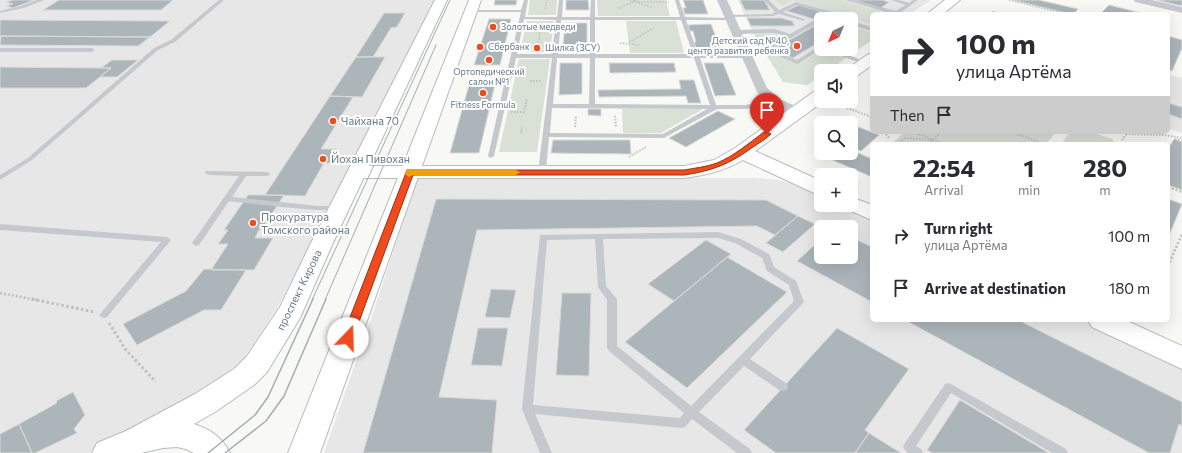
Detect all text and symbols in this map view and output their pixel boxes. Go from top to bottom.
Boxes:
north arrow [814,12,858,56]
map controls [814,12,858,264]
place label: Золотые медведи [501,21,576,32]
marker: Золотые медведи [488,22,498,32]
text: 100 m [956,26,1036,60]
icon: right [890,28,942,80]
place label: Детский сад №40, центр развития ребенка [688,35,789,56]
place label: Сбербанк [488,41,530,52]
marker: Детский сад №40, центр развития ребенка [792,41,802,51]
marker: Сбербанк [475,42,485,52]
place label: Шилка (ЗСУ) [545,42,600,53]
marker: Шилка (ЗСУ) [532,43,542,53]
marker: Ортопедический салон №1 [484,55,494,65]
text: улица Артёма [956,60,1071,82]
button: sound [814,64,858,108]
place label: Ортопедический салон №1 [453,66,525,87]
marker: Fitness Formula [478,88,488,98]
pin [750,93,784,134]
place label: Fitness Formula [451,99,516,110]
icon: arrive [756,99,778,121]
icon: arrive [933,104,955,126]
text: Then [890,106,925,124]
place label: Чайхана 70 [341,114,399,127]
marker: Чайхана 70 [328,116,338,126]
button: search [814,116,858,160]
place label: Йохан Пивохан [331,151,410,165]
text: 22:54 [913,153,975,182]
text: 1 [1024,153,1034,182]
text: 280 [1083,153,1127,182]
marker: Йохан Пивохан [318,154,328,164]
button: + [814,168,858,212]
text: Arrival [924,182,964,198]
text: min [1018,182,1040,198]
text: m [1099,182,1111,198]
place label: Прокуратура Томского района [261,210,350,236]
marker: Прокуратура Томского района [248,218,258,228]
text: Turn right [924,219,993,237]
button: − [814,220,858,264]
icon: right [890,225,912,247]
text: 100 m [1108,227,1150,245]
text: улица Артёма [924,237,1007,253]
street label: проспект Кирова [273,247,324,332]
icon: arrive [890,277,912,299]
text: Arrive at destination [924,279,1066,297]
text: 180 m [1109,279,1150,297]
position arrow [327,317,369,359]

